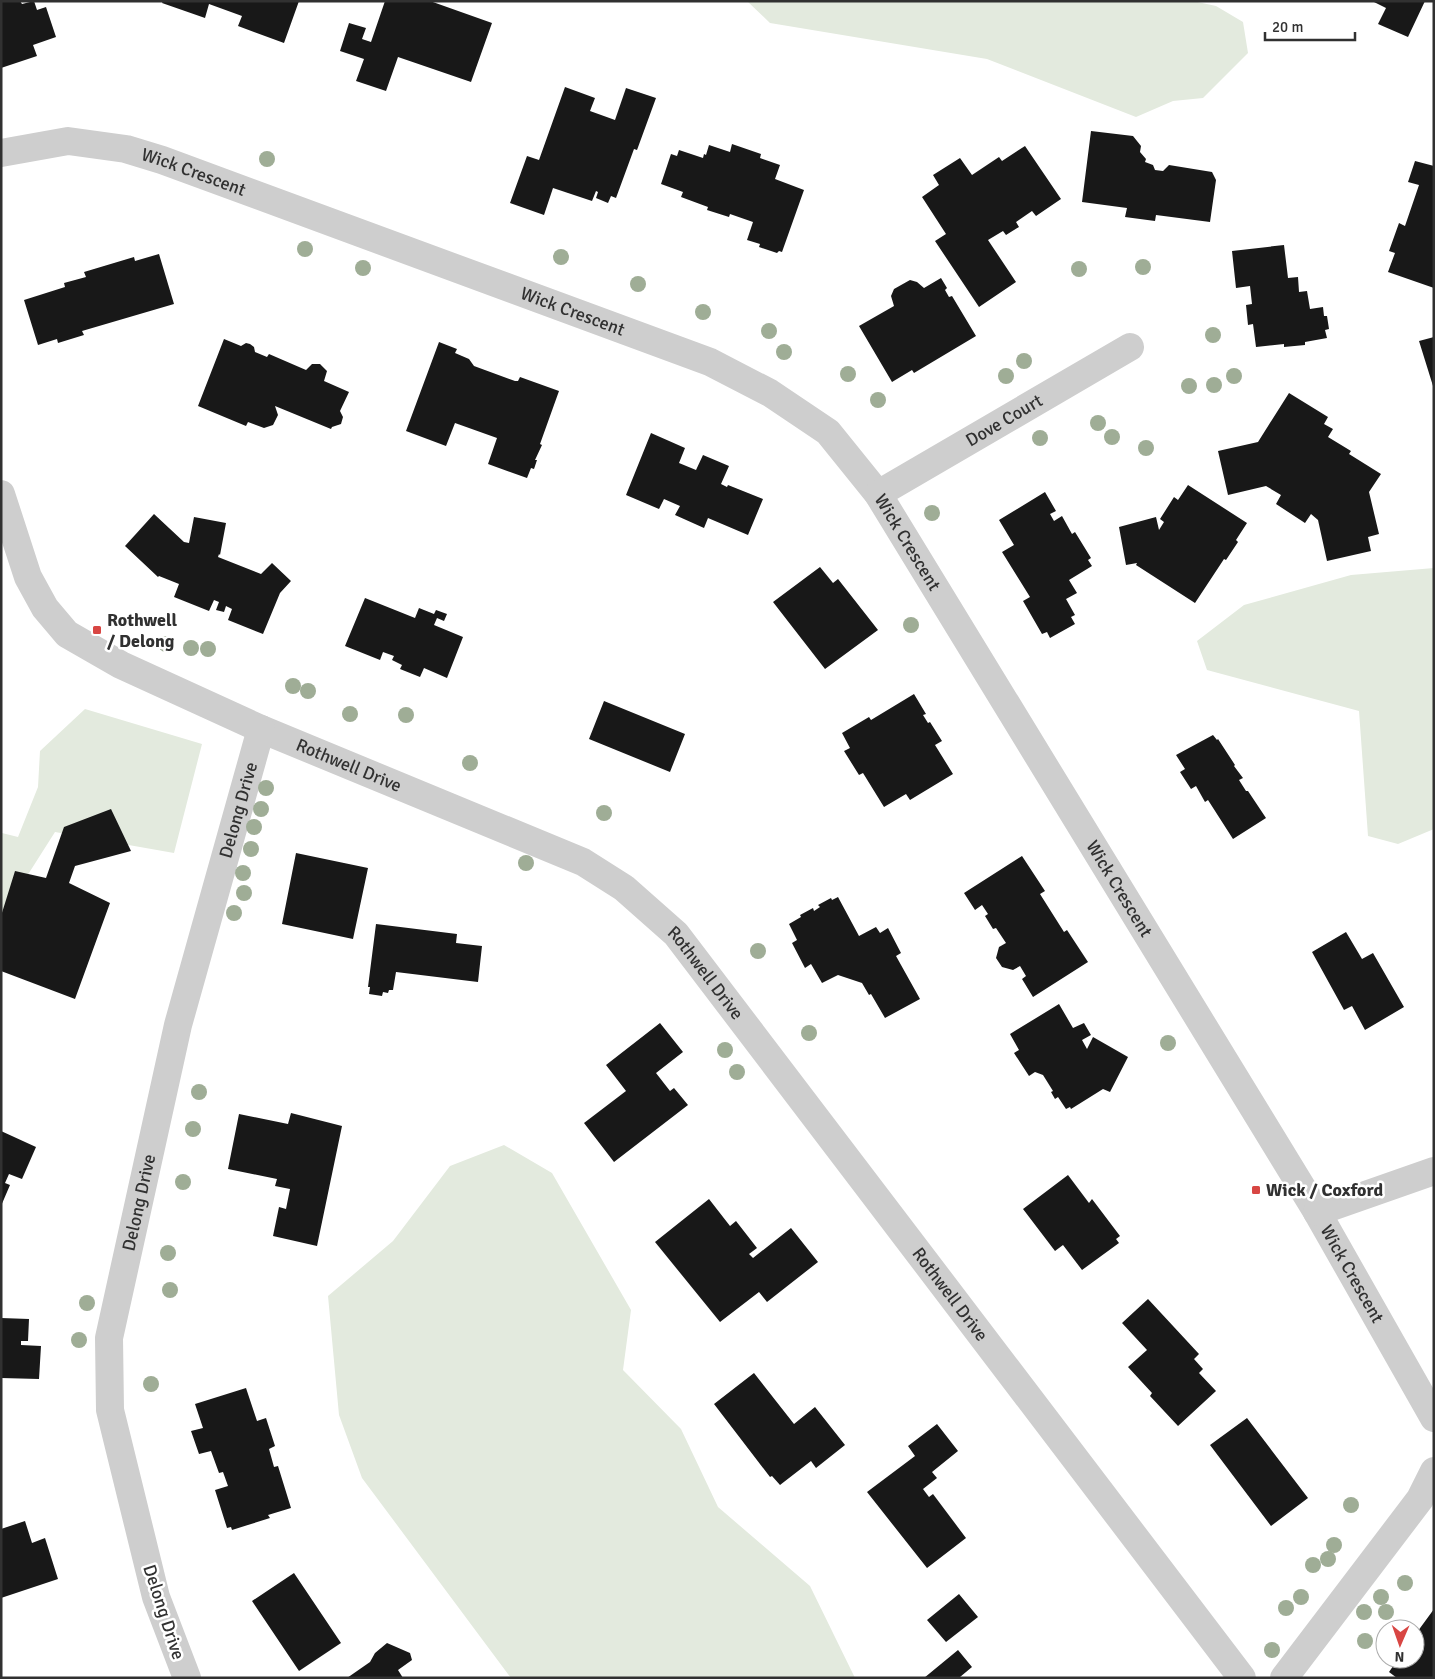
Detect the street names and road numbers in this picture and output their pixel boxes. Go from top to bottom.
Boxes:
street label: Wick Crescent [139,143,249,201]
street label: Wick Crescent [518,282,628,341]
street label: Dove Court [962,389,1046,451]
street label: Wick Crescent [870,490,945,595]
street label: Rothwell Drive [293,734,405,797]
street label: Delong Drive [214,760,262,861]
street label: Wick Crescent [1081,836,1157,941]
street label: Rothwell Drive [663,921,748,1024]
street label: Delong Drive [117,1152,160,1253]
street label: Wick Crescent [1316,1221,1389,1327]
street label: Rothwell Drive [907,1243,993,1346]
street label: Delong Drive [138,1562,190,1662]

